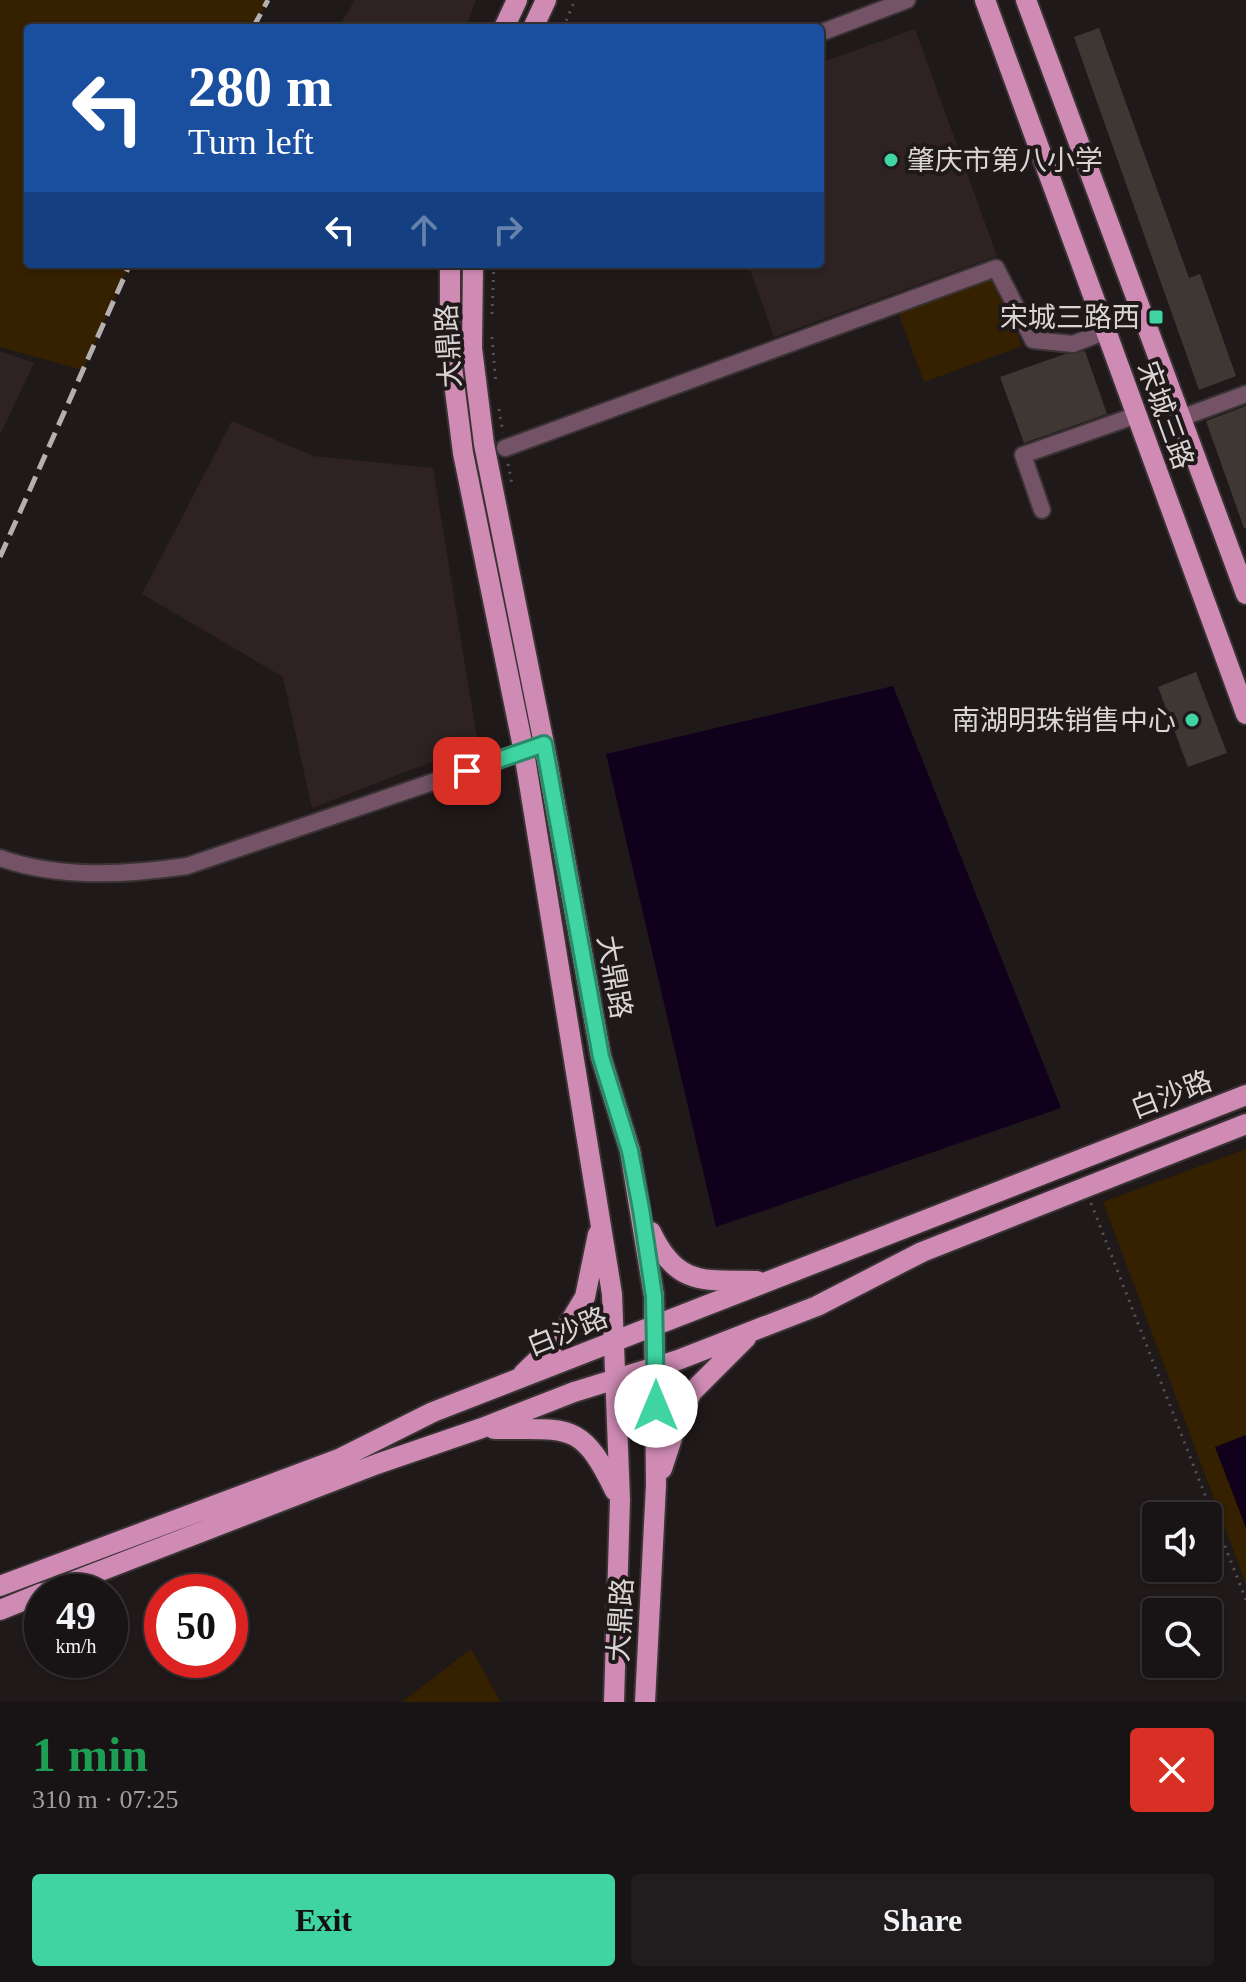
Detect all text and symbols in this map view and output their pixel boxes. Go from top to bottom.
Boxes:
icon: left [56,56,160,160]
text: 280 m [188,56,333,118]
text: Turn left [188,122,314,162]
place label: 肇庆市第八小学 [907,145,1103,176]
marker: 肇庆市第八小学 [882,151,900,169]
icon: left [318,208,362,252]
icon: ahead [402,208,446,252]
icon: right [486,208,530,252]
place label: 宋城三路西 [1000,302,1140,333]
street label: 大鼎路 [431,303,466,389]
marker: 宋城三路西 [1147,308,1165,326]
street label: 宋城三路 [1132,357,1199,473]
place label: 南湖明珠销售中心 [952,705,1176,736]
marker: 南湖明珠销售中心 [1183,711,1201,729]
pin [433,737,501,805]
icon: arrive [445,749,489,793]
street label: 大鼎路 [592,933,637,1021]
street label: 白沙路 [1126,1065,1216,1124]
street label: 白沙路 [522,1301,612,1362]
position arrow [614,1364,698,1448]
map controls [1142,1502,1222,1678]
button: sound [1142,1502,1222,1582]
speed limit sign: 50 [144,1574,248,1678]
street label: 大鼎路 [603,1577,638,1663]
text: 49 [56,1593,96,1638]
button: search [1142,1598,1222,1678]
text: km/h [55,1635,97,1657]
text: 1 min [32,1728,148,1781]
button: close [1130,1728,1214,1812]
text: 310 m · 07:25 [32,1785,179,1814]
button: Exit [32,1874,615,1966]
button: Share [631,1874,1214,1966]

